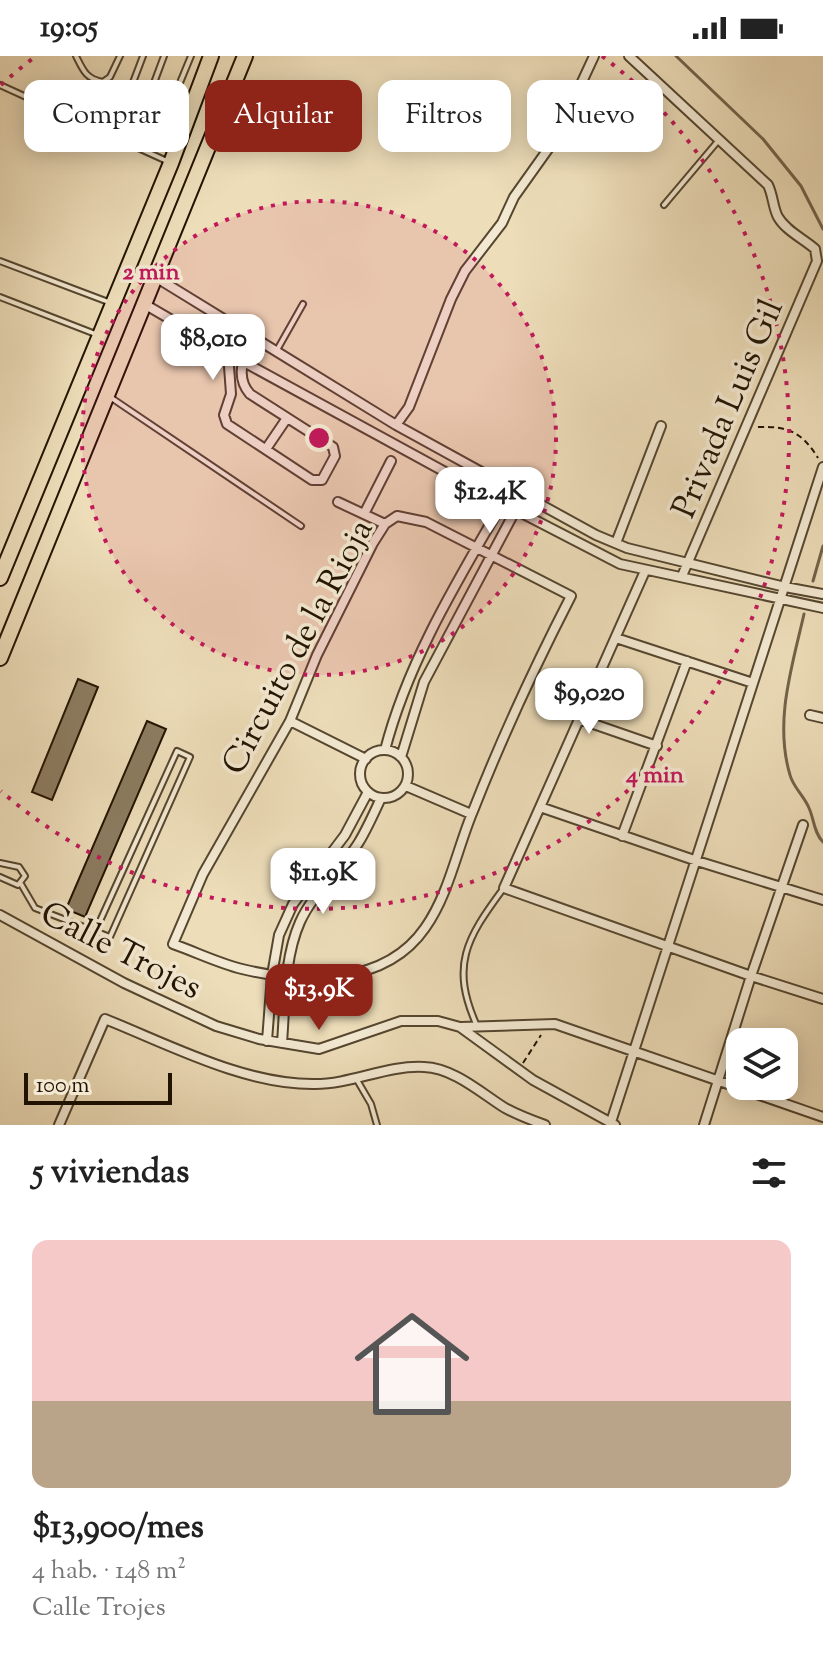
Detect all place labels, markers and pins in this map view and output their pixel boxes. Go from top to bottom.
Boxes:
pin: $8,010 [148,314,278,382]
centre of rings [305,424,333,452]
pin: $12.4K [425,467,555,535]
pin: $9,020 [524,668,654,736]
pin: $11.9K [258,848,388,916]
pin: $13.9K [254,964,384,1032]

